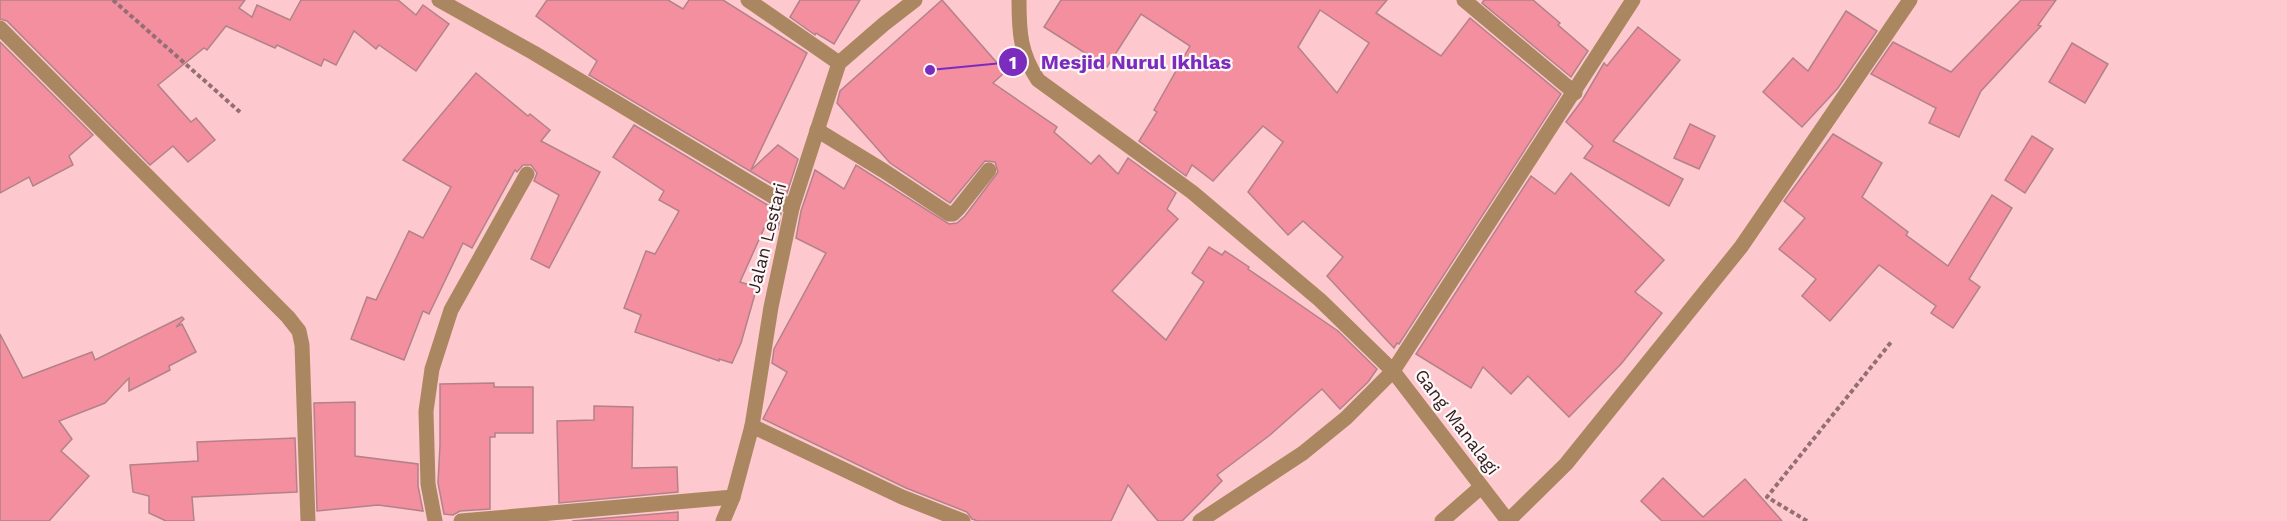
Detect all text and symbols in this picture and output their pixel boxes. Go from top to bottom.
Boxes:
callout: Mesjid Nurul Ikhlas [998,43,1243,81]
text: Mesjid Nurul Ikhlas [1041,50,1232,74]
text: 1 [1009,52,1017,73]
street label: Jalan Lestari [743,180,790,295]
street label: Gang Manalagi [1411,365,1504,479]

